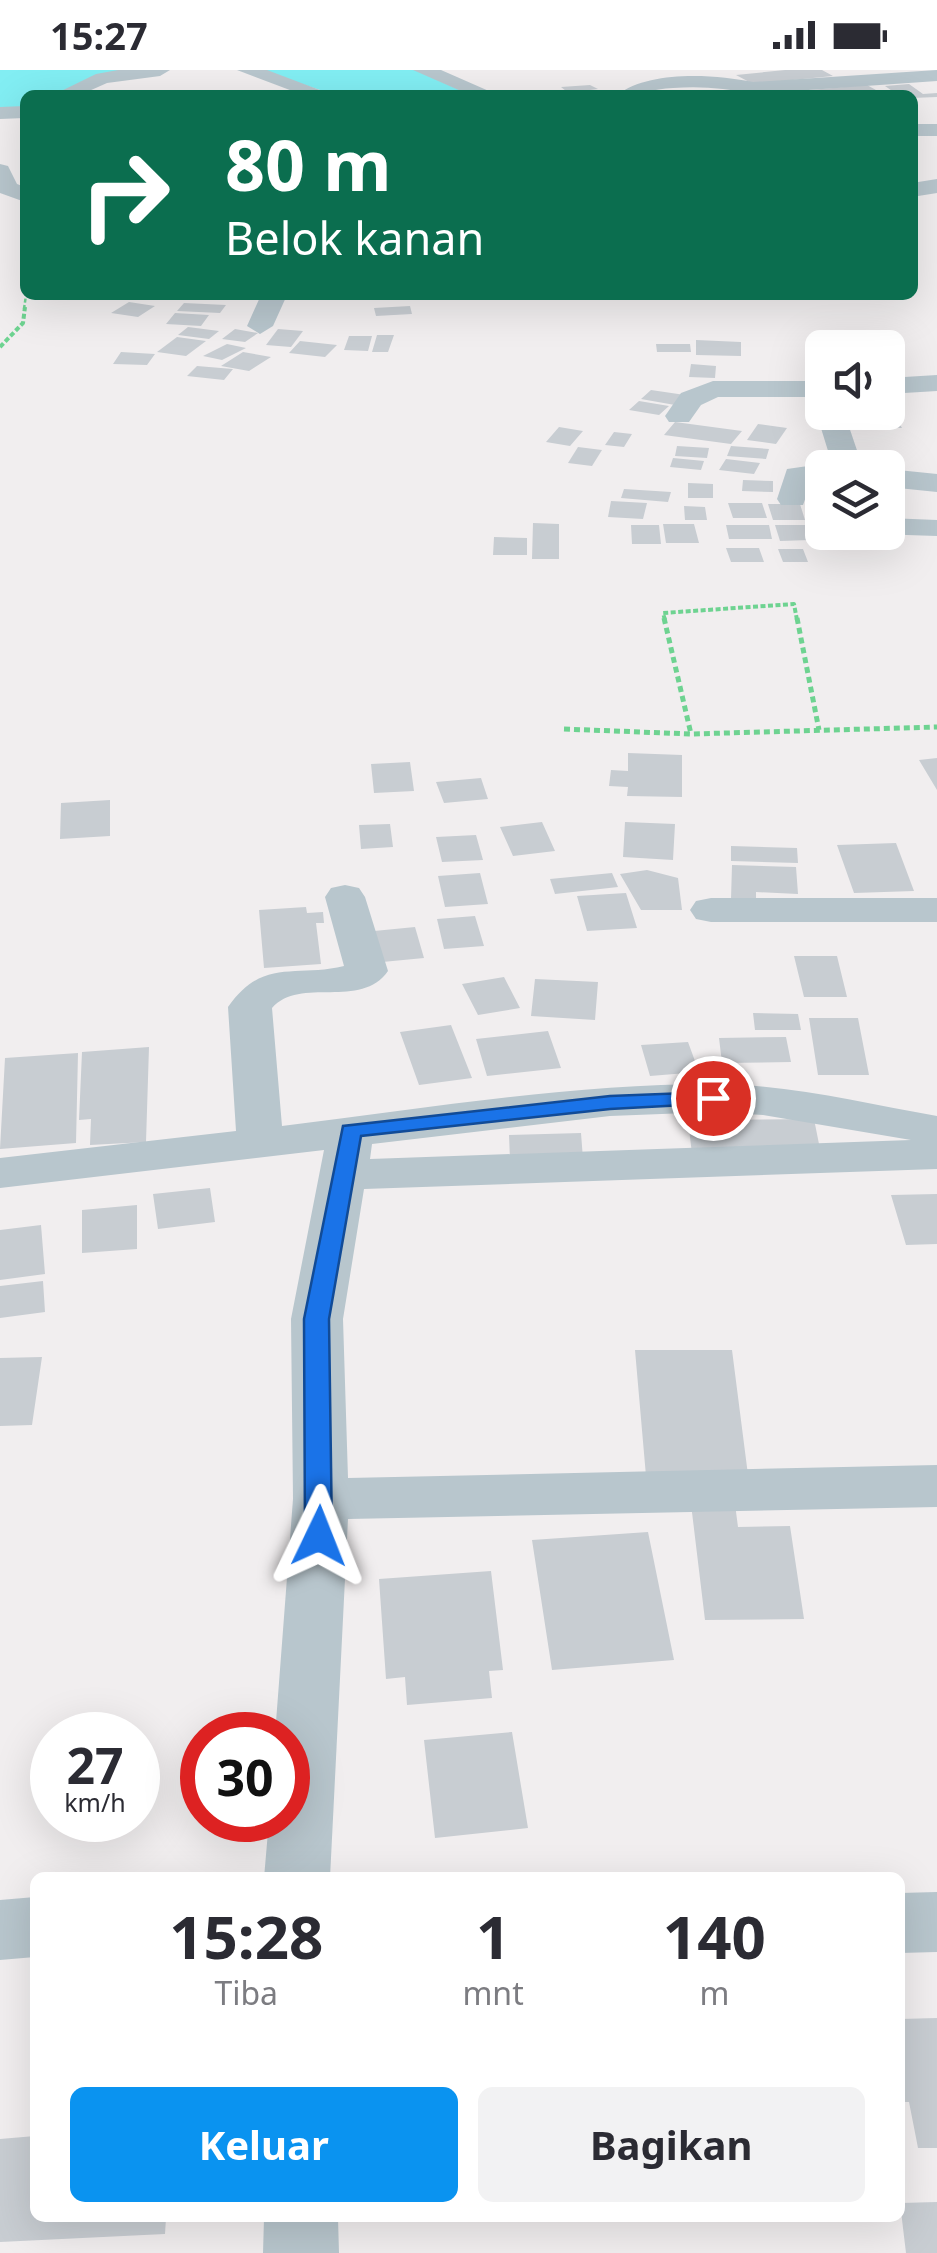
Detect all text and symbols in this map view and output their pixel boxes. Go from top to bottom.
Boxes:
text: 15:27 [50,9,148,61]
text: 80 m [225,116,392,212]
icon: right [60,130,190,260]
text: Belok kanan [225,207,484,268]
map controls [805,330,905,550]
button: sound [805,330,905,430]
button: layers [805,450,905,550]
pin [671,1056,756,1141]
icon: arrive [686,1071,741,1126]
position arrow [267,1484,371,1588]
speed limit sign: 30 [180,1712,310,1842]
text: 27 [66,1731,124,1799]
text: km/h [64,1785,126,1819]
text: 15:28 [169,1895,323,1977]
text: 1 [476,1895,510,1977]
text: 140 [663,1895,766,1977]
text: Tiba [214,1971,278,2014]
text: mnt [462,1971,524,2014]
text: m [699,1971,729,2014]
button: Keluar [70,2087,458,2202]
button: Bagikan [478,2087,865,2202]

